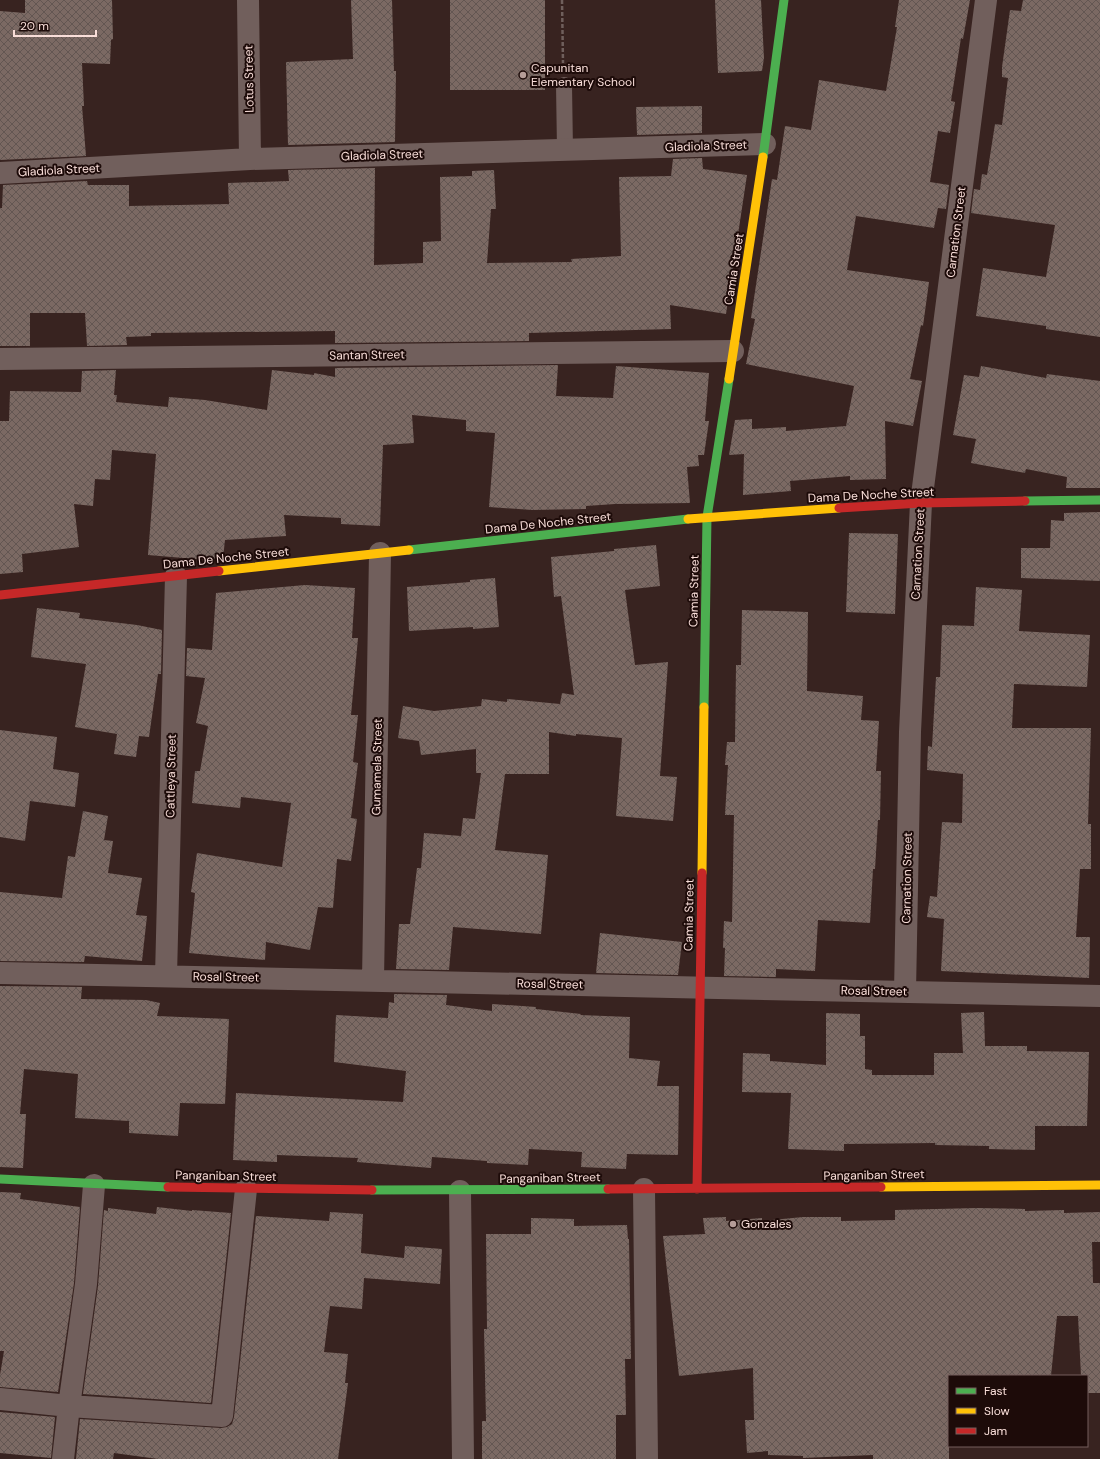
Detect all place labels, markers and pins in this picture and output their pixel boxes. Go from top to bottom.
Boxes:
place label: Capunitan Elementary School [531,60,635,90]
marker: Capunitan Elementary School [518,70,528,80]
place label: Gonzales [741,1216,792,1232]
marker: Gonzales [728,1219,738,1229]

